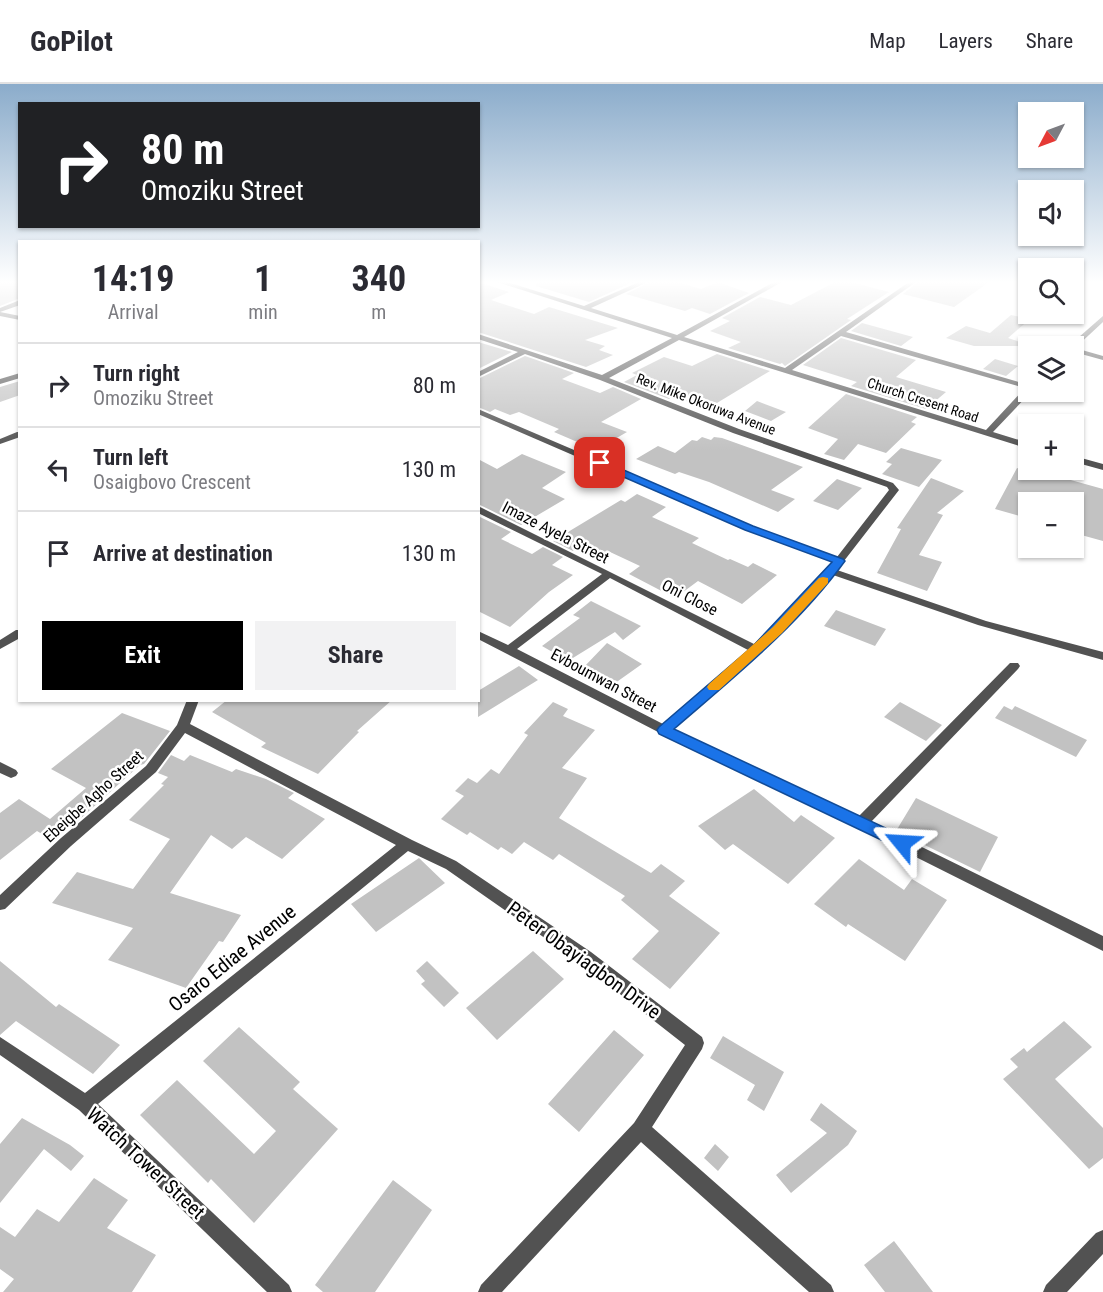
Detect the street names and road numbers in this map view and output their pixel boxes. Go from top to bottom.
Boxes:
street label: Rev. Mike Okoruwa Avenue [634,370,778,438]
street label: Church Cresent Road [865,374,981,426]
street label: Imaze Ayela Street [499,497,613,568]
street label: Oni Close [659,575,721,620]
street label: Evboumwan Street [548,645,660,716]
street label: Ebeigbe Agho Street [39,746,147,846]
street label: Peter Obayiagbon Drive [502,896,666,1024]
street label: Osaro Ediae Avenue [164,899,300,1017]
street label: Watch Tower Street [82,1102,210,1224]

